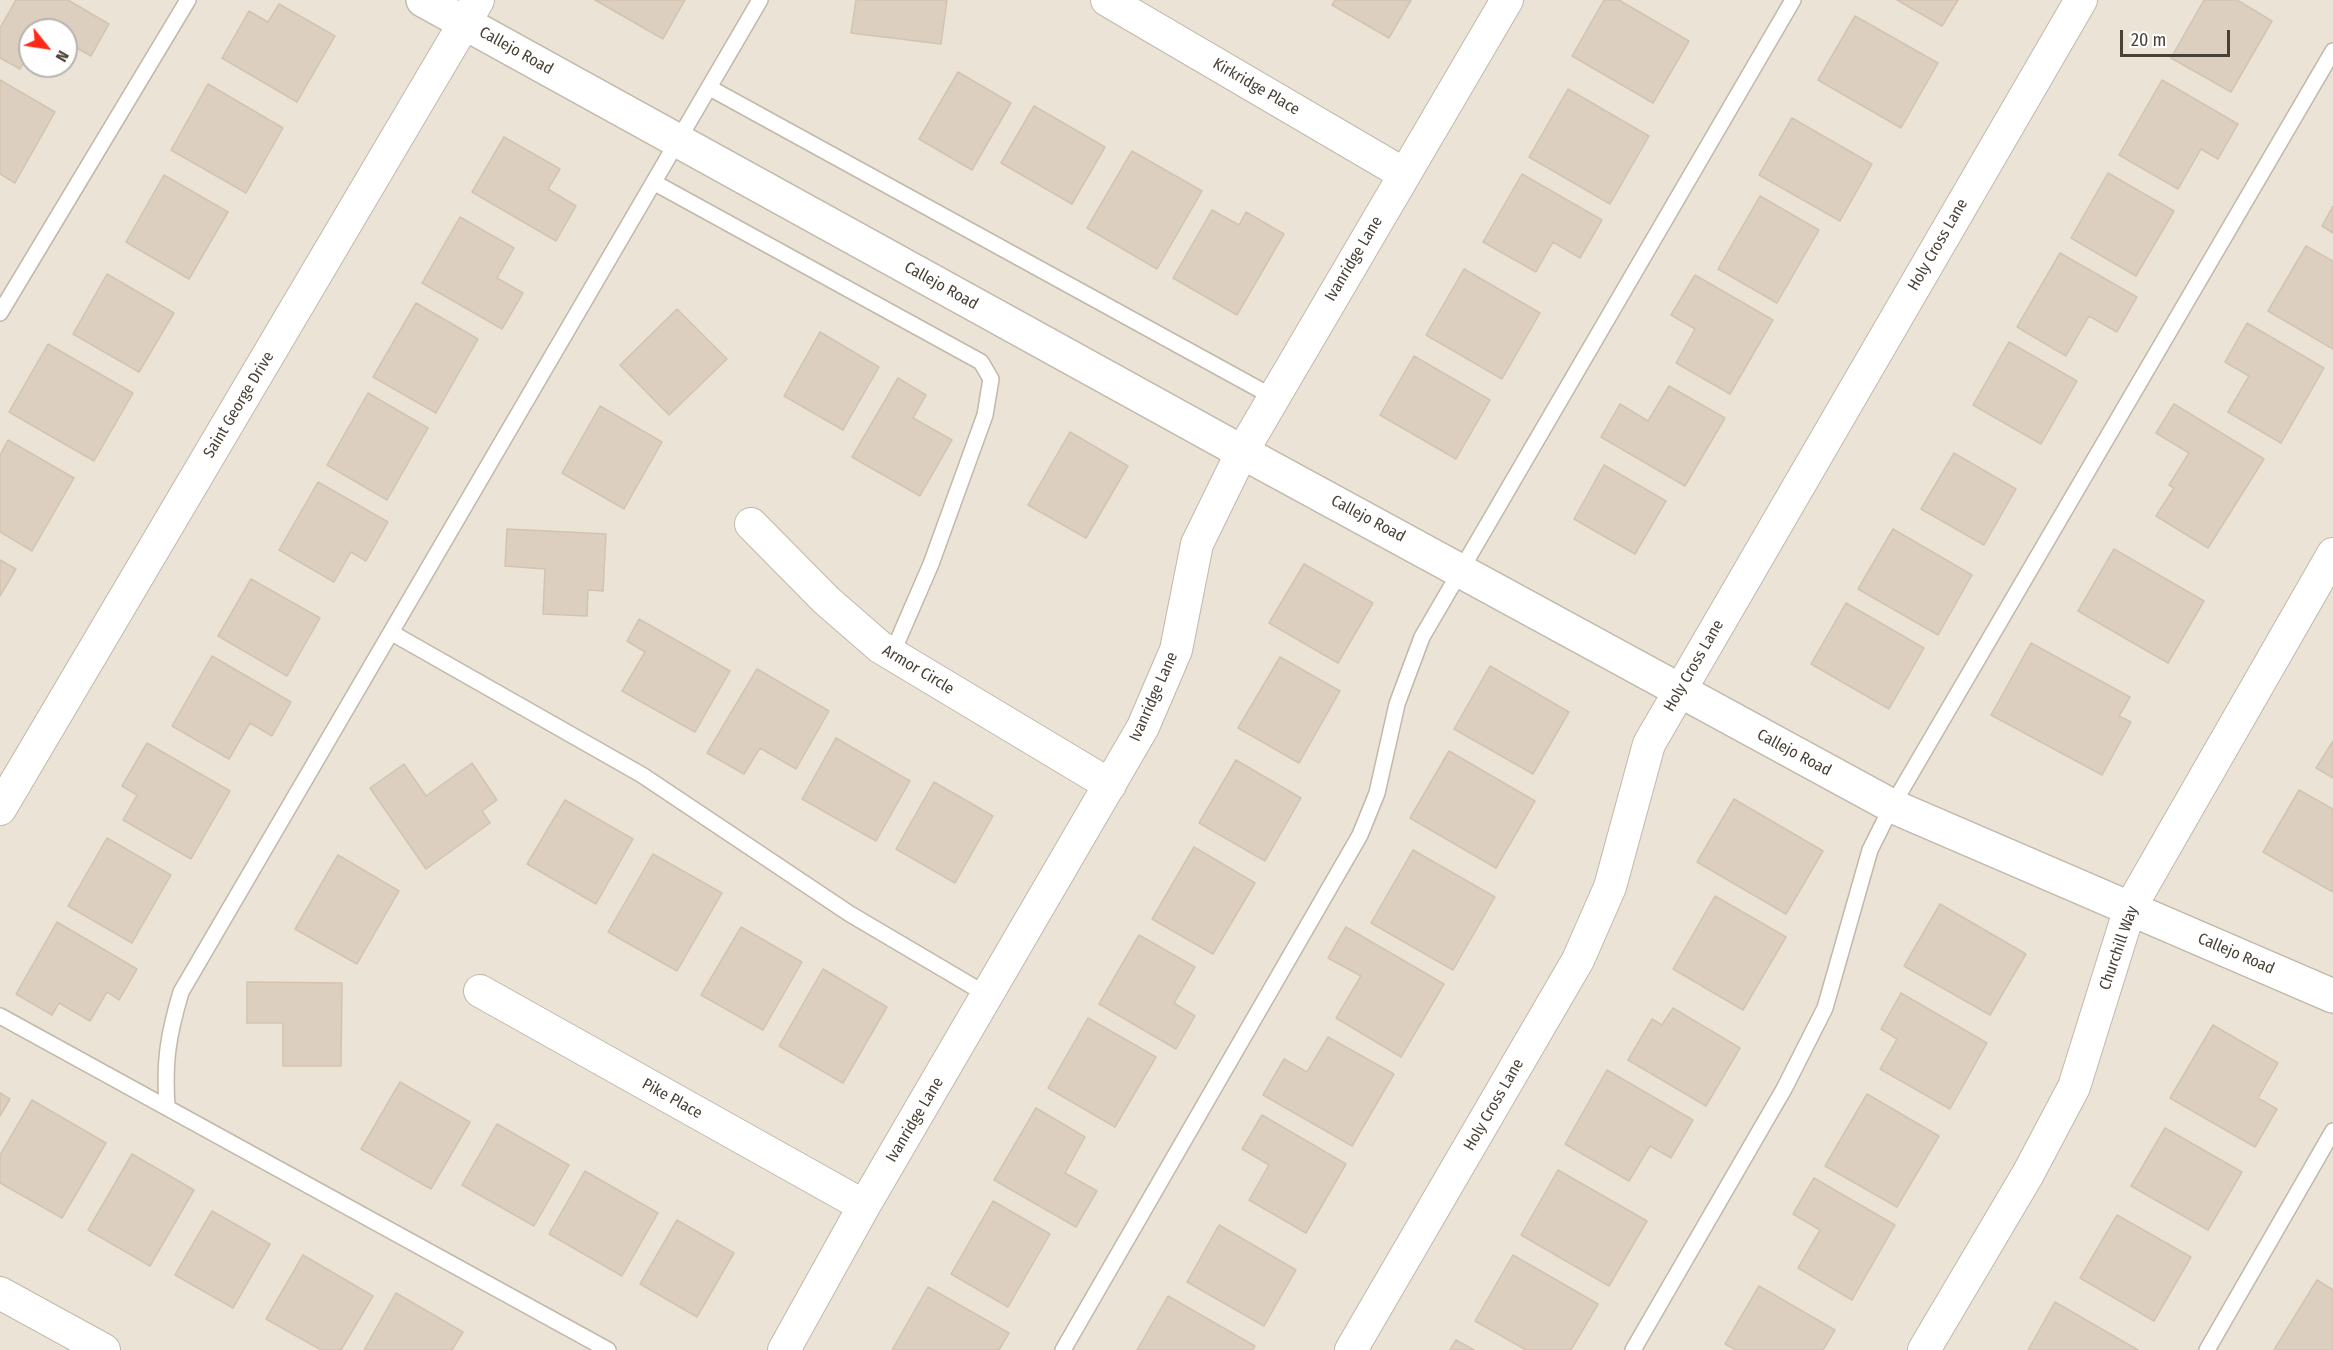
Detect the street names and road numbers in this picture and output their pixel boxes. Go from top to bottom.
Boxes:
street label: Callejo Road [476,23,556,79]
street label: Kirkridge Place [1209,54,1303,120]
street label: Holy Cross Lane [1904,196,1972,294]
street label: Ivanridge Lane [1321,213,1387,305]
street label: Callejo Road [901,258,981,314]
street label: Saint George Drive [200,348,278,462]
street label: Callejo Road [1328,491,1408,547]
street label: Holy Cross Lane [1660,617,1728,715]
street label: Armor Circle [879,641,957,699]
street label: Ivanridge Lane [1126,649,1182,745]
street label: Callejo Road [1754,725,1834,781]
street label: Churchill Way [2096,903,2142,993]
street label: Callejo Road [2195,929,2277,979]
street label: Holy Cross Lane [1460,1056,1528,1154]
street label: Ivanridge Lane [882,1074,948,1166]
street label: Pike Place [638,1075,706,1123]

